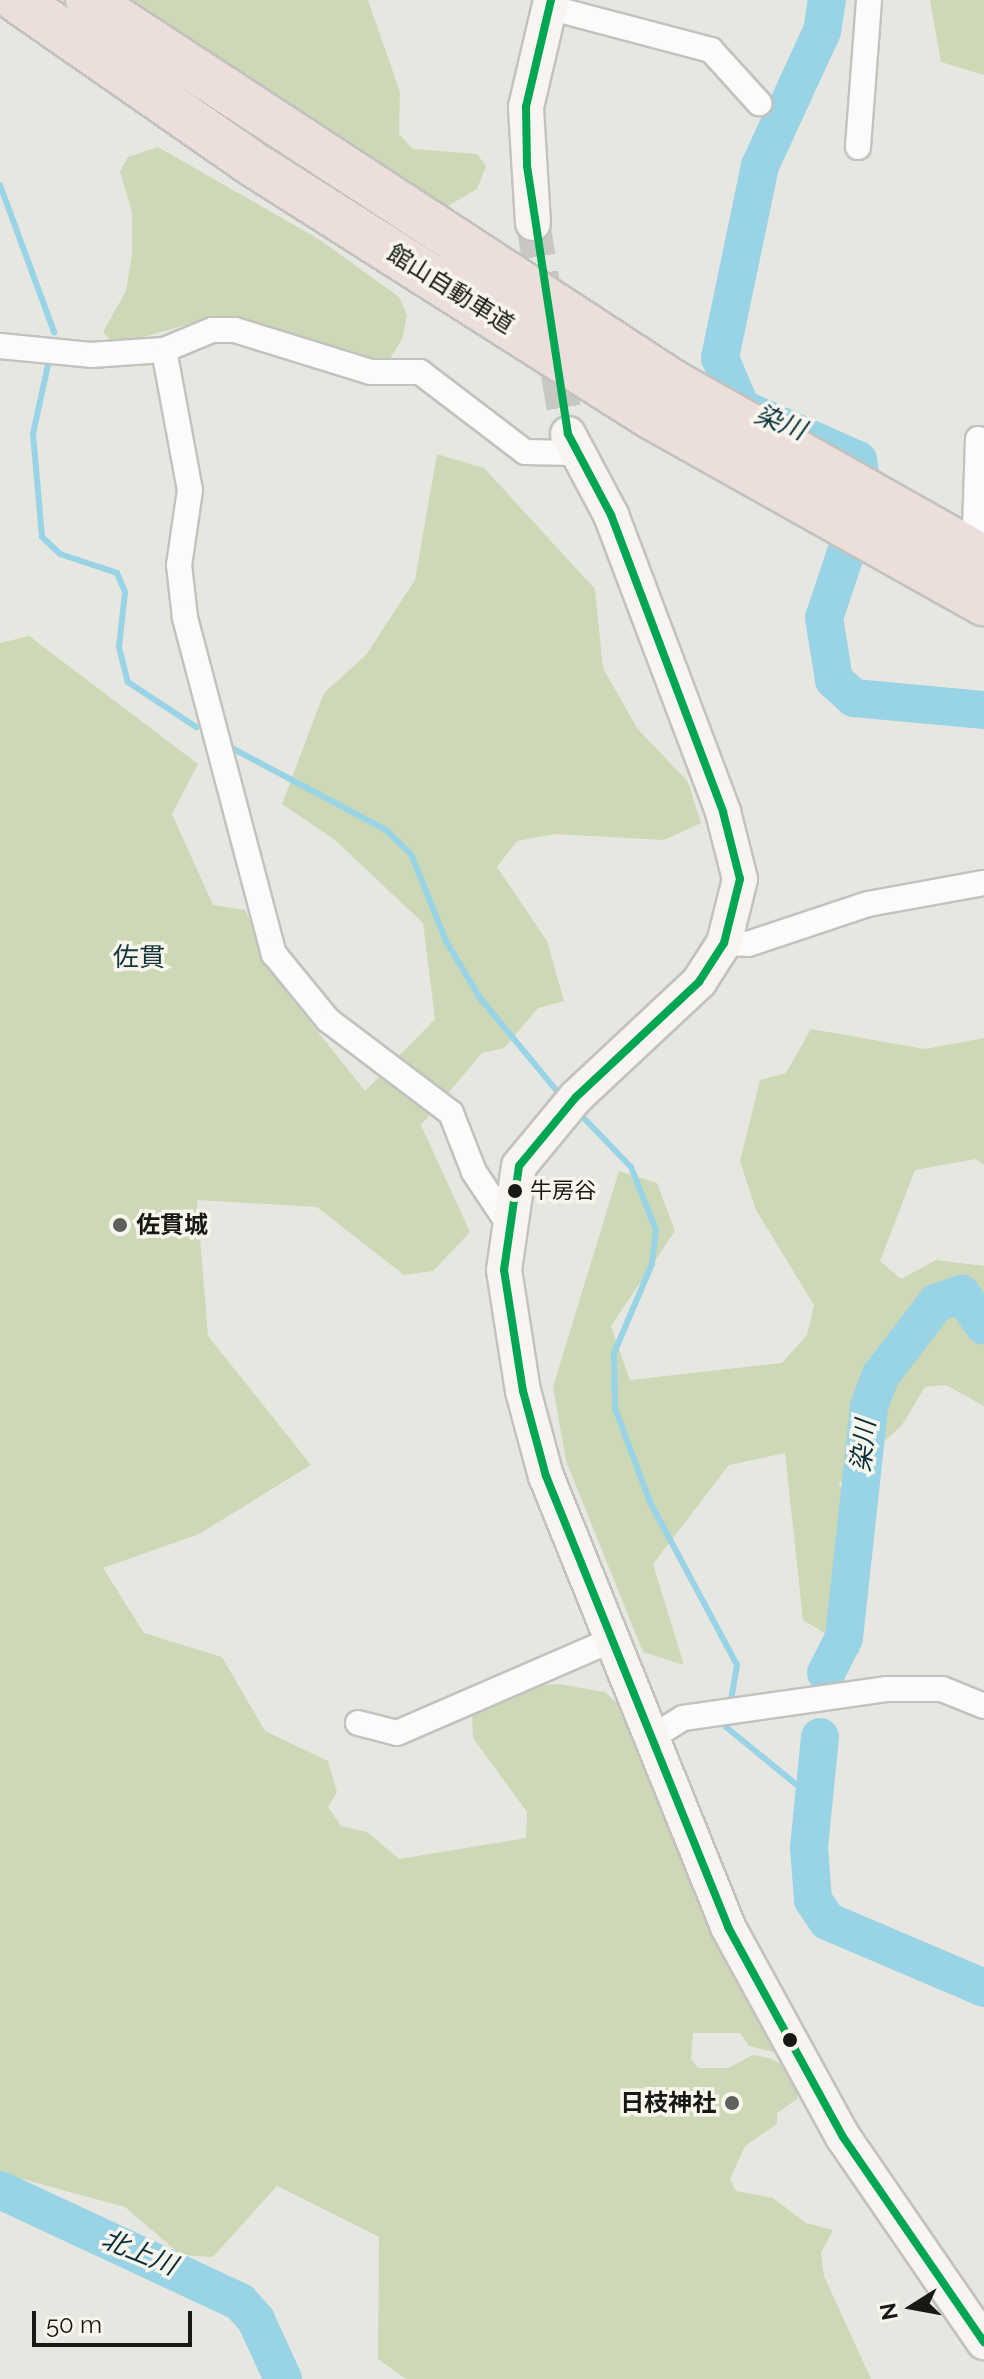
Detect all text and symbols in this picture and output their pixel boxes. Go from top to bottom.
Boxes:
street label: 館山自動車道 [382,239,520,339]
water label: 染川 [750,399,810,447]
district label: 佐貫 [113,942,165,974]
place label: 牛房谷 [530,1178,596,1204]
marker: 牛房谷 [507,1183,523,1199]
place label: 佐貫城 [136,1211,208,1239]
marker: 佐貫城 [111,1216,129,1234]
water label: 染川 [846,1419,882,1473]
unlabelled marker [782,2032,798,2048]
place label: 日枝神社 [620,2089,716,2117]
marker: 日枝神社 [723,2094,741,2112]
water label: 北上川 [97,2224,181,2282]
north arrow [872,2267,952,2347]
scale bar [36,2295,196,2345]
text: N [874,2301,903,2322]
text: 50 m [46,2310,102,2339]

